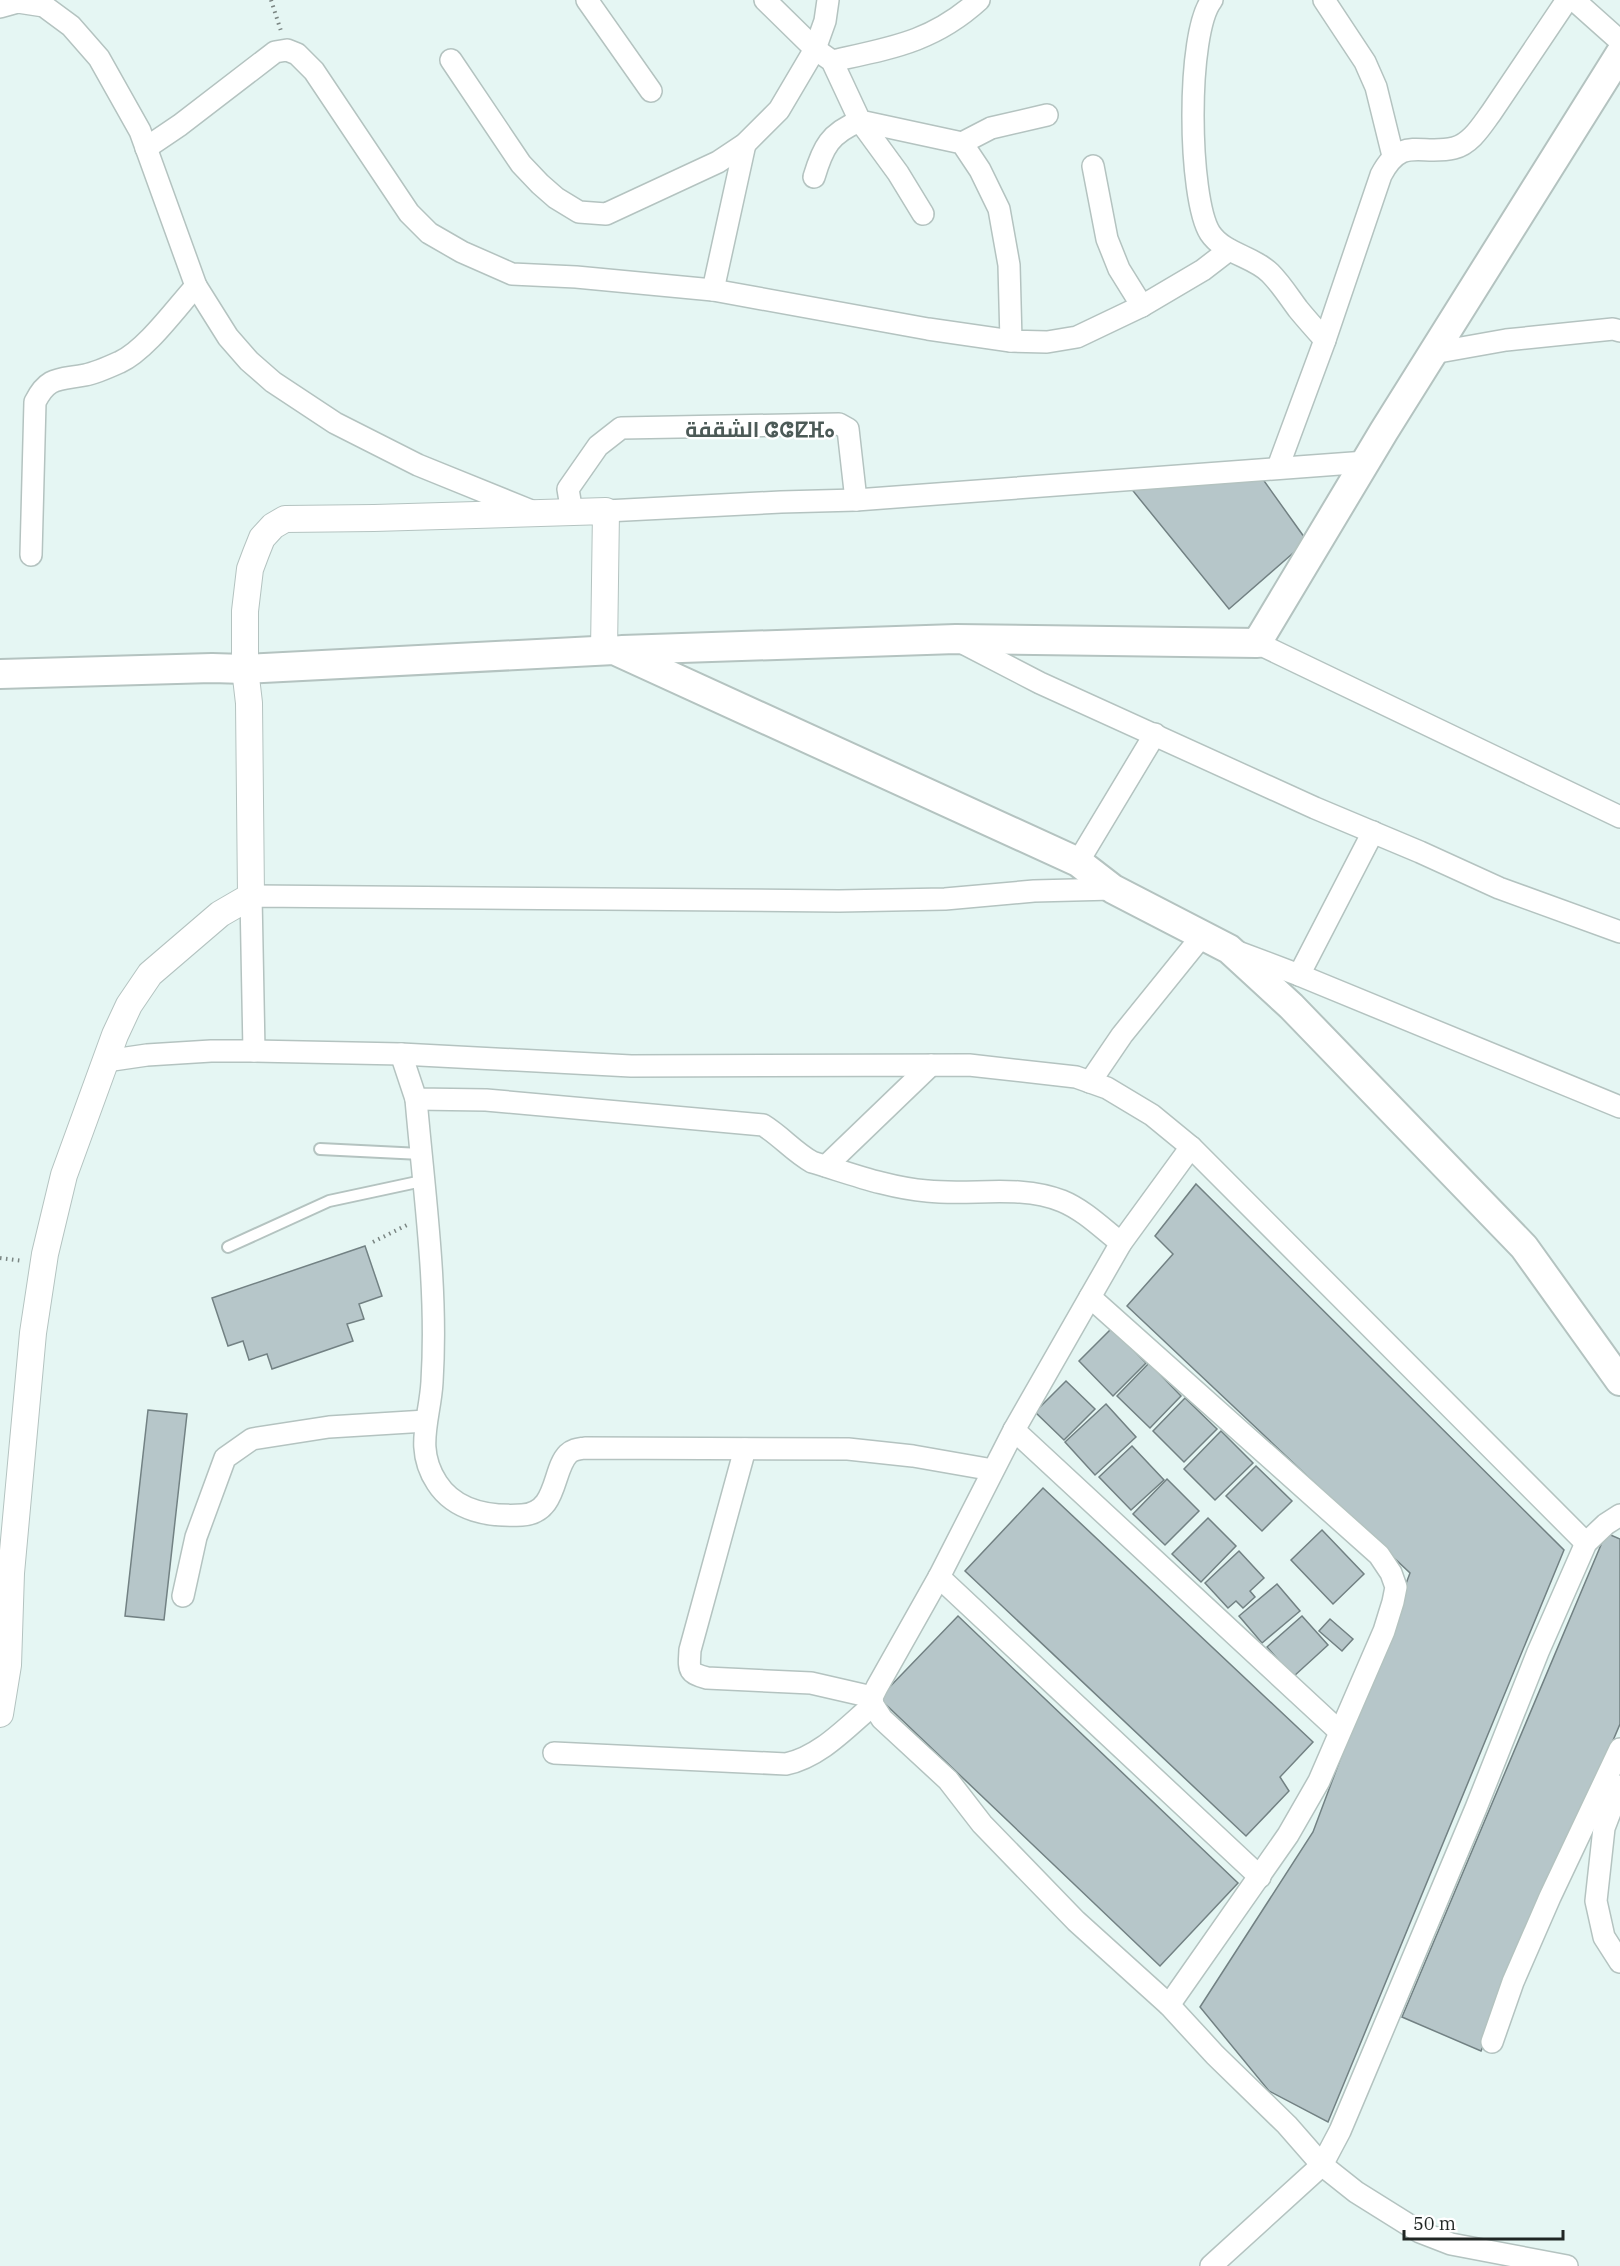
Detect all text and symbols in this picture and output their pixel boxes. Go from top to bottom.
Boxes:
district label: الشقفة ⵛⵛⵇⴼⴰ [685,415,835,443]
scale bar [1404,2203,1563,2241]
text: 50 m [1413,2212,1456,2235]

